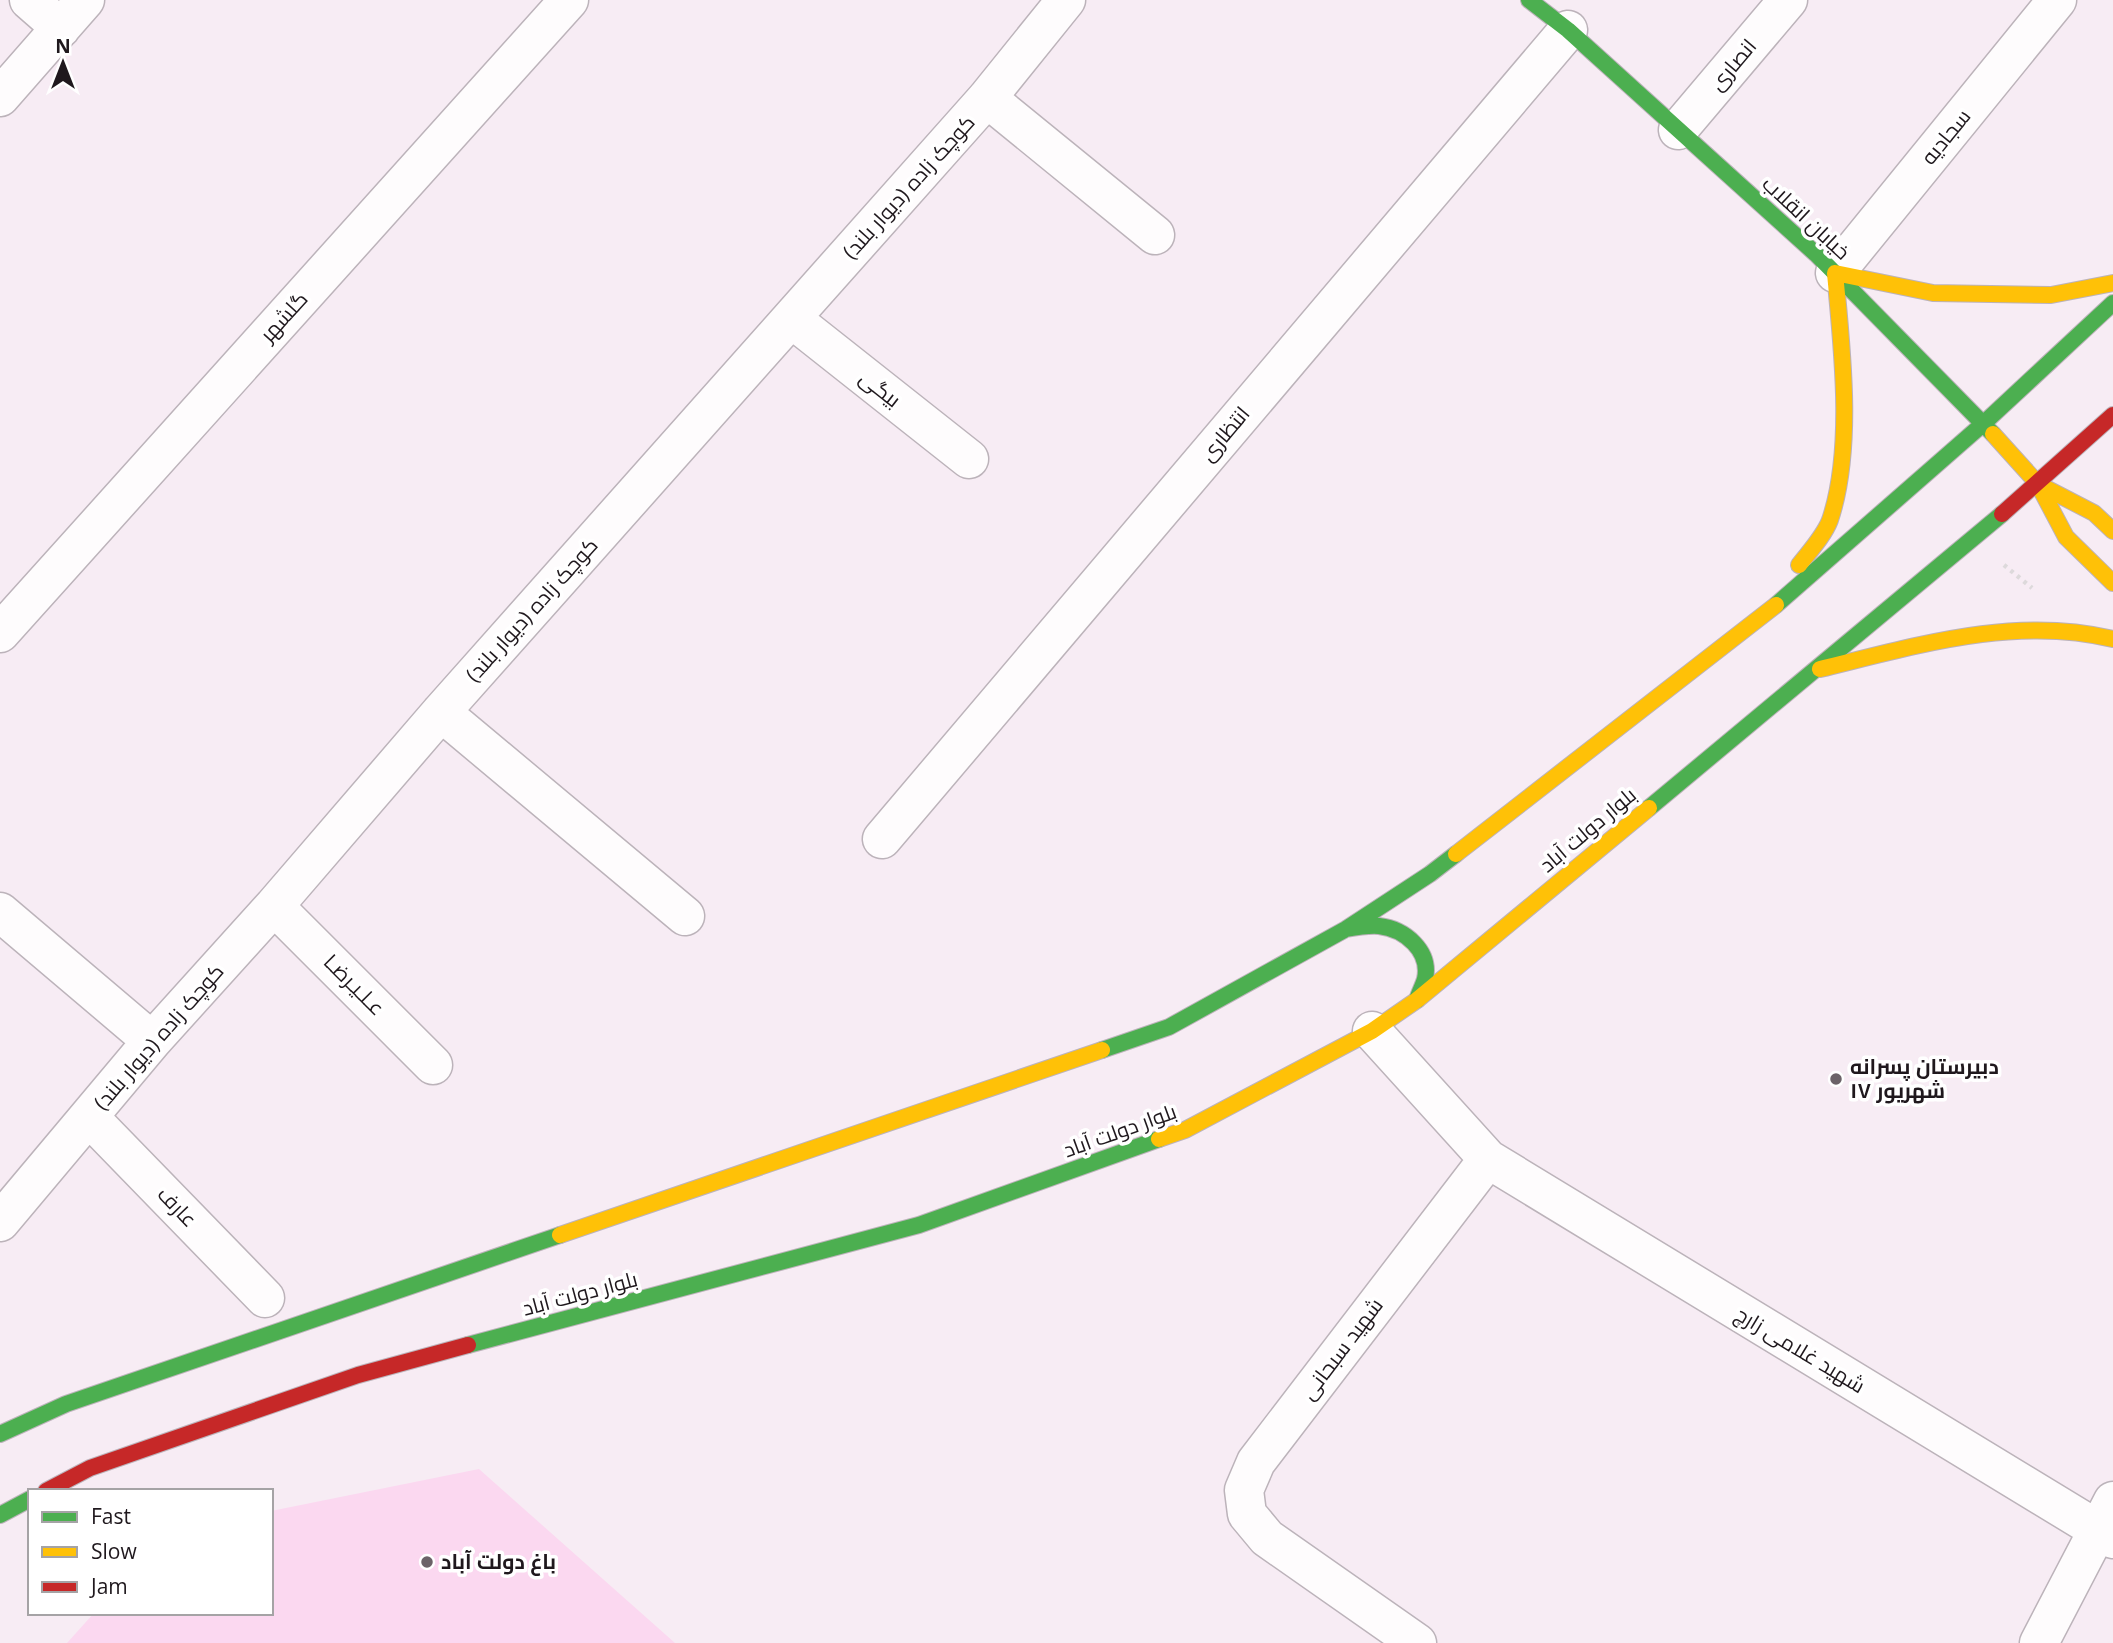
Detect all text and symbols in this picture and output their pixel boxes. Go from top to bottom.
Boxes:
north arrow [28,28,98,98]
street label: انصاری [1702,32,1762,96]
text: N [55,33,71,59]
street label: سجادیه [1914,103,1976,170]
street label: کوچک زاده (دیوار بلند) [836,108,981,265]
street label: خیابان انقلاب [1757,169,1857,265]
street label: گلشهر [252,285,313,348]
street label: بیگی [854,363,907,413]
street label: انتظاری [1193,400,1255,467]
street label: کوچک زاده (دیوار بلند) [459,531,604,688]
street label: بلوار دولت آباد [1533,780,1642,878]
street label: عـلـیـرضـا [318,948,391,1021]
street label: کوچک زاده (دیوار بلند) [87,957,230,1116]
place label: دبیرستان پسرانه ۱۷ شهریور [1850,1052,1999,1104]
marker: دبیرستان پسرانه ۱۷ شهریور [1828,1071,1844,1087]
street label: بلوار دولت آباد [1059,1097,1180,1163]
street label: عارف [152,1180,204,1233]
street label: بلوار دولت آباد [519,1264,641,1322]
street label: شهید سبحانی [1294,1292,1389,1405]
street label: شهید غلامی زارچ [1730,1299,1871,1400]
legend [28,1489,273,1615]
text: Fast [91,1502,131,1530]
text: Slow [91,1537,137,1565]
place label: باغ دولت آباد [441,1547,556,1576]
marker: باغ دولت آباد [419,1554,435,1570]
text: Jam [89,1572,128,1600]

